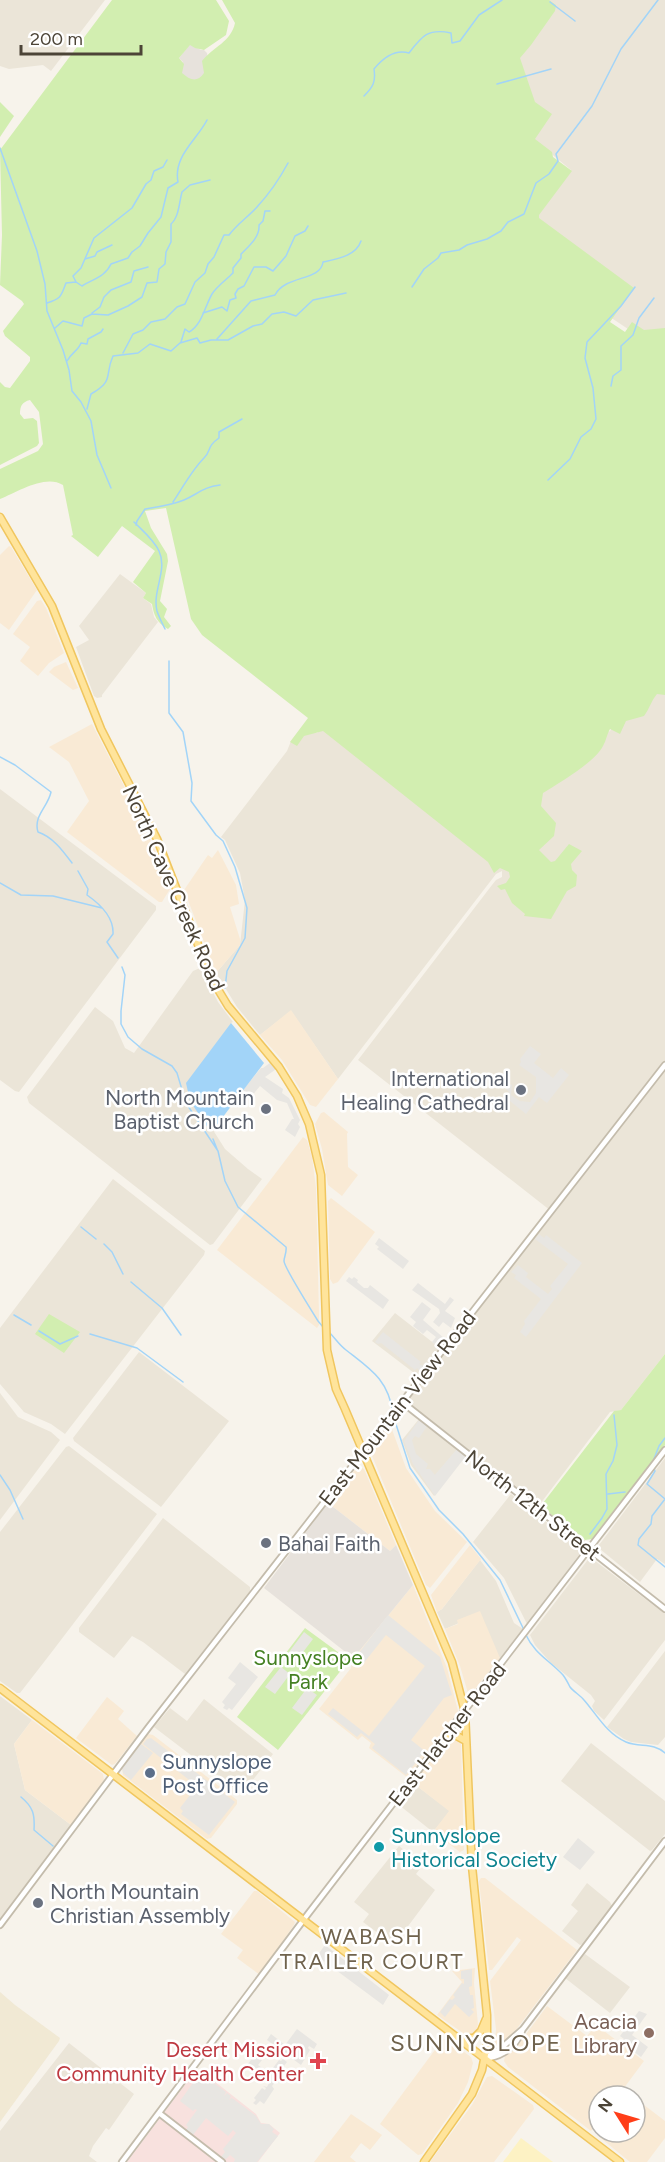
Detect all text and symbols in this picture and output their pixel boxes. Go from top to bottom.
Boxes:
scale bar [21,18,141,56]
text: 200 m [30,28,83,50]
street label: North Cave Creek Road [117,781,231,995]
place label: International Healing Cathedral [341,1066,509,1115]
marker: International Healing Cathedral [514,1083,528,1097]
place label: North Mountain Baptist Church [105,1085,254,1134]
marker: North Mountain Baptist Church [259,1102,273,1116]
street label: East Mountain View Road [313,1306,481,1510]
street label: North 12th Street [461,1445,606,1566]
place label: Bahai Faith [278,1531,381,1556]
marker: Bahai Faith [259,1536,273,1550]
park label: Sunnyslope Park [253,1645,363,1694]
street label: East Hatcher Road [383,1657,511,1811]
place label: Sunnyslope Post Office [162,1749,271,1798]
marker: Sunnyslope Post Office [143,1766,157,1780]
place label: Sunnyslope Historical Society [391,1823,557,1872]
marker: Sunnyslope Historical Society [372,1840,386,1854]
place label: North Mountain Christian Assembly [50,1879,230,1928]
marker: North Mountain Christian Assembly [31,1896,45,1910]
district label: WABASH TRAILER COURT [280,1923,464,1975]
place label: Acacia Library [573,2009,637,2058]
marker: Acacia Library [642,2026,656,2040]
district label: SUNNYSLOPE [390,2028,562,2057]
place label: Desert Mission Community Health Center [56,2037,304,2086]
marker: Desert Mission Community Health Center [309,2052,327,2070]
north arrow [587,2084,647,2144]
text: N [594,2095,617,2116]

